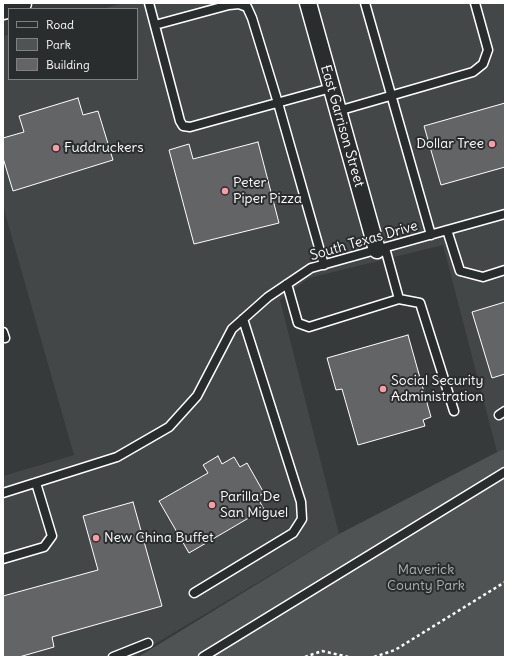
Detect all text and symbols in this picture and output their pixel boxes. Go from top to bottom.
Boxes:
legend [8,8,138,80]
text: Road [46,17,74,32]
text: Park [46,37,71,52]
text: Building [46,57,90,72]
street label: East Garrison Street [317,63,367,189]
place label: Dollar Tree [416,136,484,152]
marker: Dollar Tree [487,139,497,149]
place label: Fuddruckers [64,140,144,156]
marker: Fuddruckers [51,143,61,153]
place label: Peter Piper Pizza [233,175,302,208]
marker: Peter Piper Pizza [220,186,230,196]
street label: South Texas Drive [308,218,420,264]
place label: Social Security Administration [391,373,484,406]
marker: Social Security Administration [378,384,388,394]
place label: Parilla De San Miguel [220,489,288,522]
marker: Parilla De San Miguel [207,500,217,510]
place label: New China Buffet [104,530,214,546]
marker: New China Buffet [91,533,101,543]
park label: Maverick County Park [387,562,465,594]

